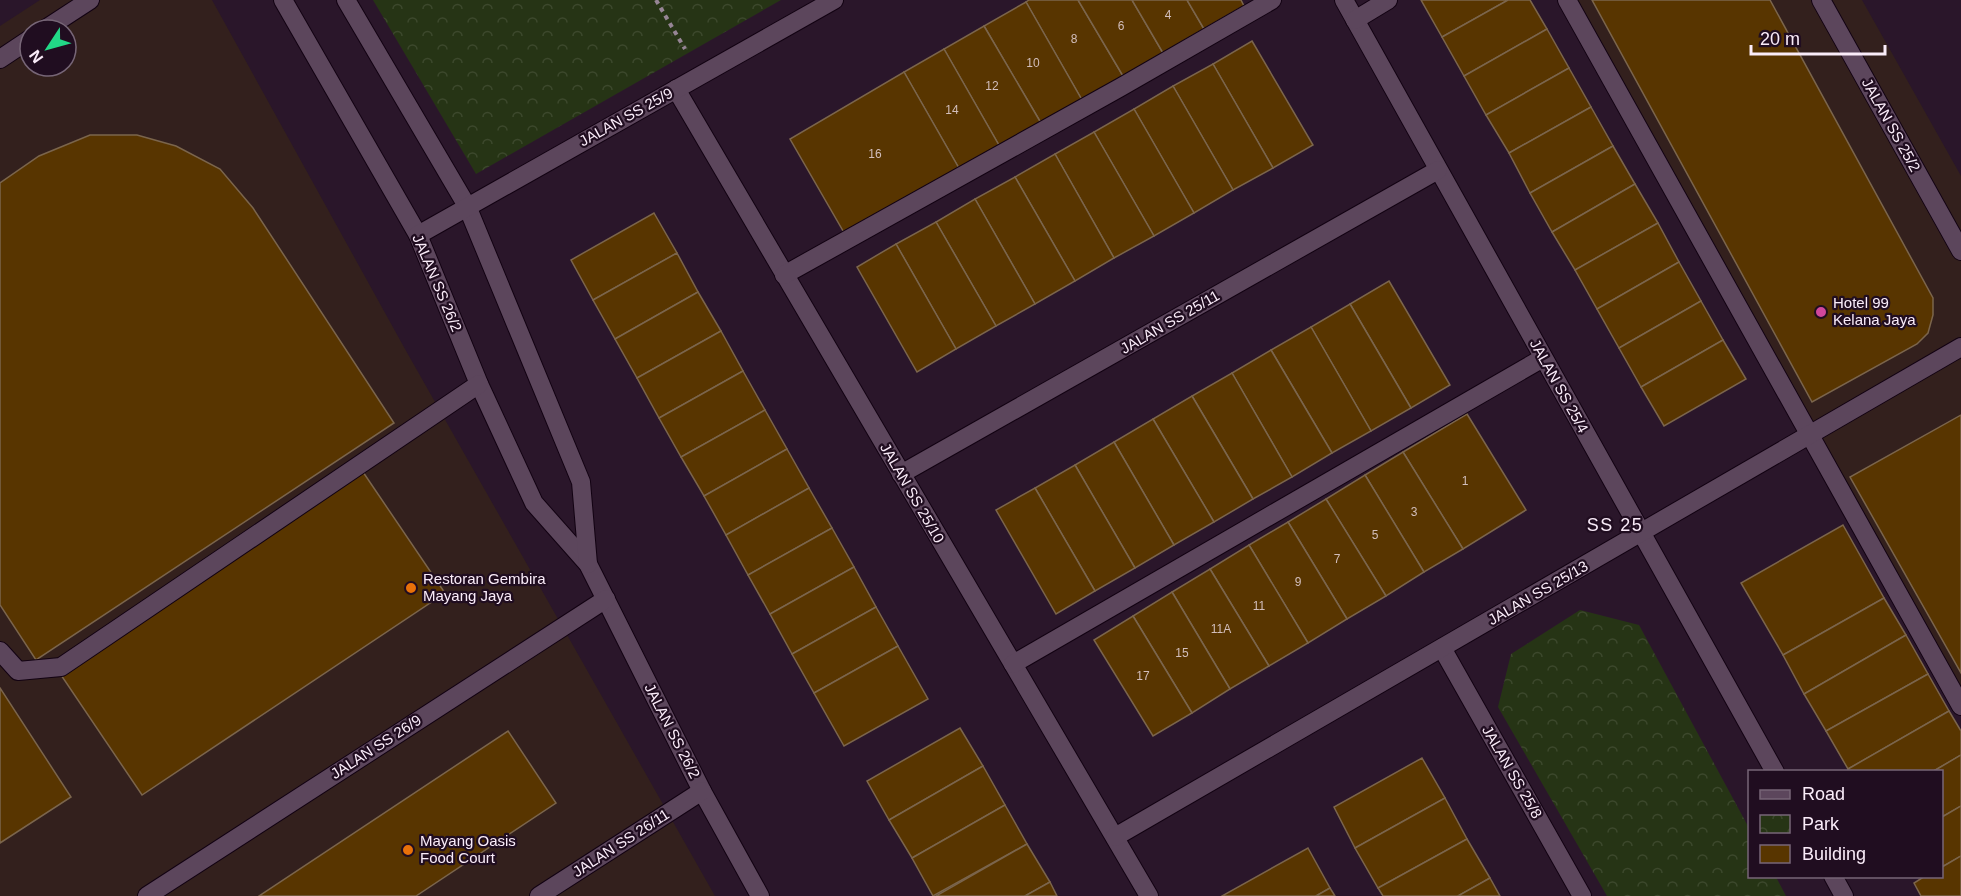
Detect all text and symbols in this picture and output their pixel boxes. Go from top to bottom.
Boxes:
house number: 4 [1165,8,1172,22]
north arrow [18,18,78,78]
scale bar [1751,18,1884,56]
house number: 6 [1118,19,1125,33]
text: 20 m [1760,29,1800,49]
house number: 8 [1071,32,1078,46]
text: N [26,47,47,66]
house number: 10 [1026,56,1040,70]
street label: JALAN SS 25/2 [1859,75,1924,174]
house number: 12 [985,79,999,93]
street label: JALAN SS 25/9 [576,84,675,149]
house number: 14 [945,103,959,117]
house number: 16 [868,147,882,161]
street label: JALAN SS 26/2 [409,232,466,334]
street label: JALAN SS 25/11 [1117,286,1222,357]
place label: Hotel 99 Kelana Jaya [1833,294,1916,328]
marker: Hotel 99 Kelana Jaya [1814,305,1828,319]
street label: JALAN SS 25/4 [1527,336,1592,435]
street label: JALAN SS 25/10 [877,440,948,546]
house number: 1 [1462,474,1469,488]
house number: 3 [1411,505,1418,519]
district label: SS 25 [1587,515,1643,535]
house number: 5 [1372,528,1379,542]
house number: 7 [1334,552,1341,566]
street label: JALAN SS 25/13 [1485,557,1591,628]
place label: Restoran Gembira Mayang Jaya [423,570,546,604]
house number: 9 [1295,575,1302,589]
marker: Restoran Gembira Mayang Jaya [404,581,418,595]
house number: 11 [1253,599,1266,613]
house number: 11A [1211,622,1231,636]
house number: 15 [1175,646,1189,660]
house number: 17 [1136,669,1150,683]
street label: JALAN SS 26/2 [641,680,704,781]
street label: JALAN SS 26/9 [327,711,424,782]
street label: JALAN SS 25/8 [1479,722,1546,821]
legend [1748,770,1943,878]
text: Road [1802,784,1845,804]
street label: JALAN SS 26/11 [569,805,672,880]
text: Park [1802,814,1840,834]
place label: Mayang Oasis Food Court [420,832,516,866]
marker: Mayang Oasis Food Court [401,843,415,857]
text: Building [1802,844,1866,864]

